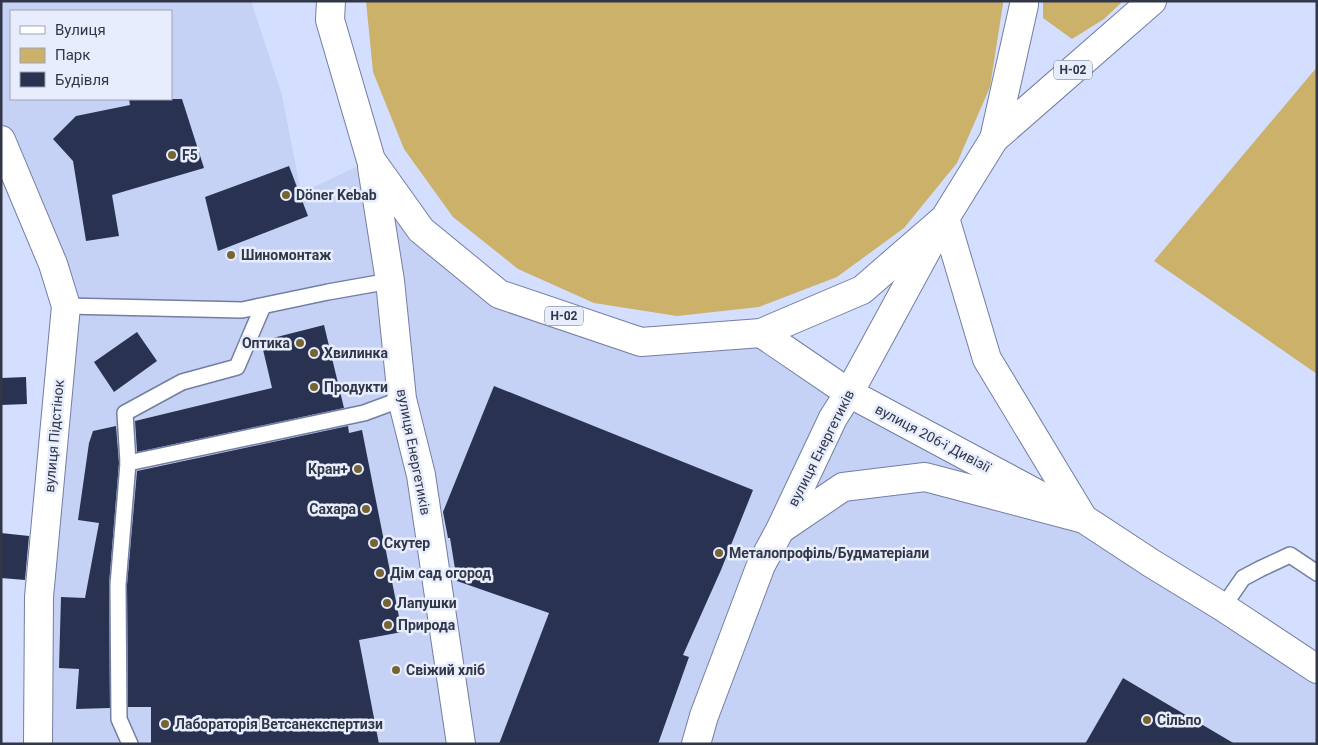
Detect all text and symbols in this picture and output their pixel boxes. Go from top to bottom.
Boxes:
legend [10,10,172,100]
text: Вулиця [55,21,106,39]
text: Парк [55,46,90,64]
road number: Н-02 [1054,60,1092,80]
text: Будівля [55,71,109,89]
place label: F5 [182,147,198,163]
marker: F5 [166,149,178,161]
place label: Döner Kebab [296,187,377,203]
marker: Döner Kebab [280,189,292,201]
place label: Шиномонтаж [241,247,331,263]
marker: Шиномонтаж [225,249,237,261]
road number: Н-02 [545,306,583,326]
place label: Оптика [242,335,290,351]
marker: Оптика [294,337,306,349]
place label: Хвилинка [324,345,388,361]
marker: Хвилинка [308,347,320,359]
street label: вулиця Підстінок [41,379,67,493]
place label: Продукти [324,379,388,395]
marker: Продукти [308,381,320,393]
street label: вулиця Енергетиків [785,387,857,509]
street label: вулиця Енергетиків [394,388,434,516]
street label: вулиця 206-ї Дивізії [873,401,994,475]
place label: Кран+ [308,461,348,477]
marker: Кран+ [352,463,364,475]
place label: Сахара [309,501,357,517]
marker: Сахара [360,503,372,515]
place label: Скутер [384,535,430,551]
marker: Скутер [368,537,380,549]
place label: Металопрофіль/Будматеріали [729,545,929,561]
marker: Металопрофіль/Будматеріали [713,547,725,559]
place label: Дім сад огород [390,565,491,581]
marker: Дім сад огород [374,567,386,579]
place label: Лапушки [397,595,457,611]
marker: Лапушки [381,597,393,609]
place label: Природа [398,617,456,633]
marker: Природа [382,619,394,631]
place label: Свіжий хліб [406,662,485,678]
marker: Свіжий хліб [390,664,402,676]
place label: Сільпо [1157,712,1202,728]
marker: Сільпо [1141,714,1153,726]
place label: Лабораторія Ветсанекспертизи [175,716,383,732]
marker: Лабораторія Ветсанекспертизи [159,718,171,730]

